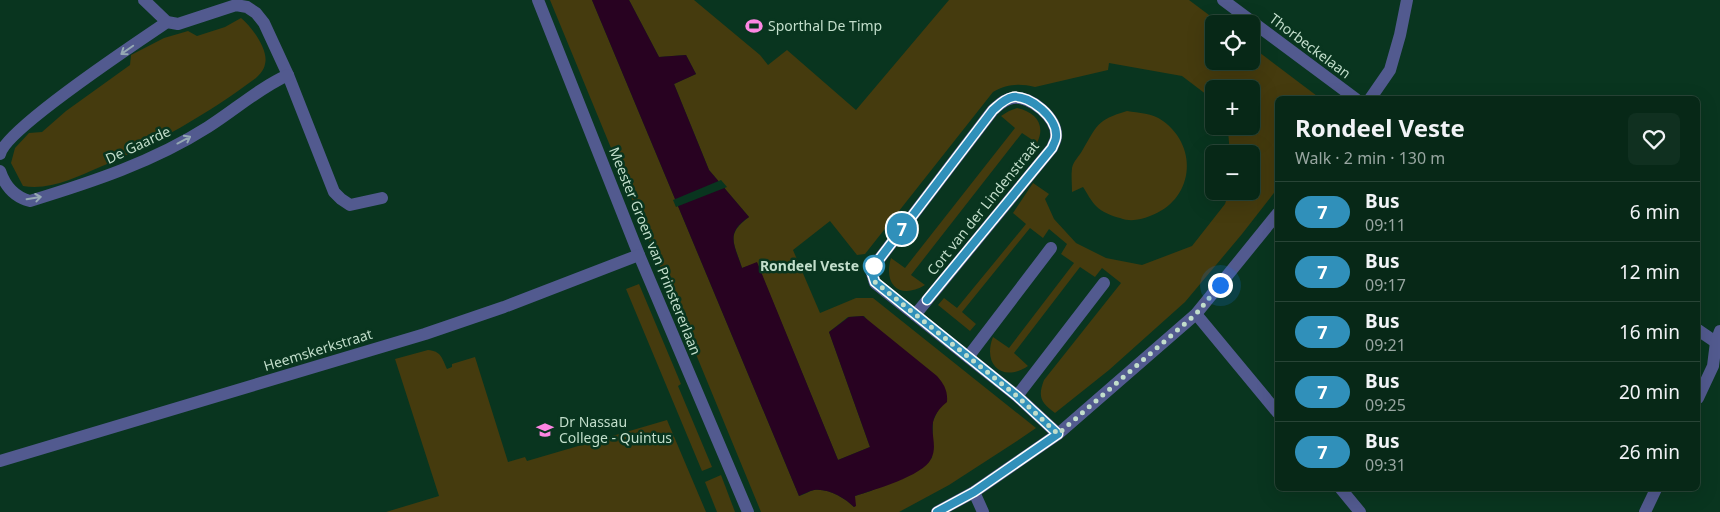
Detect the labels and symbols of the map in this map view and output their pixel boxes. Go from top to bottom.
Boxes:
street label: Thorbeckelaan [1266,9,1355,82]
sports icon: Sporthal De Timp [744,16,764,36]
place label: Sporthal De Timp [768,16,882,35]
one-way arrow [120,45,134,55]
street label: De Gaarde [102,121,173,168]
one-way arrow [176,135,191,144]
street label: Cort van der Lindenstraat [922,137,1043,279]
street label: Meester Groen van Prinstererlaan [605,144,706,358]
one-way arrow [25,193,41,203]
line badge: 7 [886,213,918,245]
marker: Rondeel Veste [863,255,885,277]
place label: Rondeel Veste [760,256,859,275]
your location [1208,273,1233,298]
street label: Heemskerkstraat [261,324,374,375]
place label: Dr Nassau College - Quintus [559,412,672,447]
school or university icon: Dr Nassau College - Quintus [535,420,555,440]

